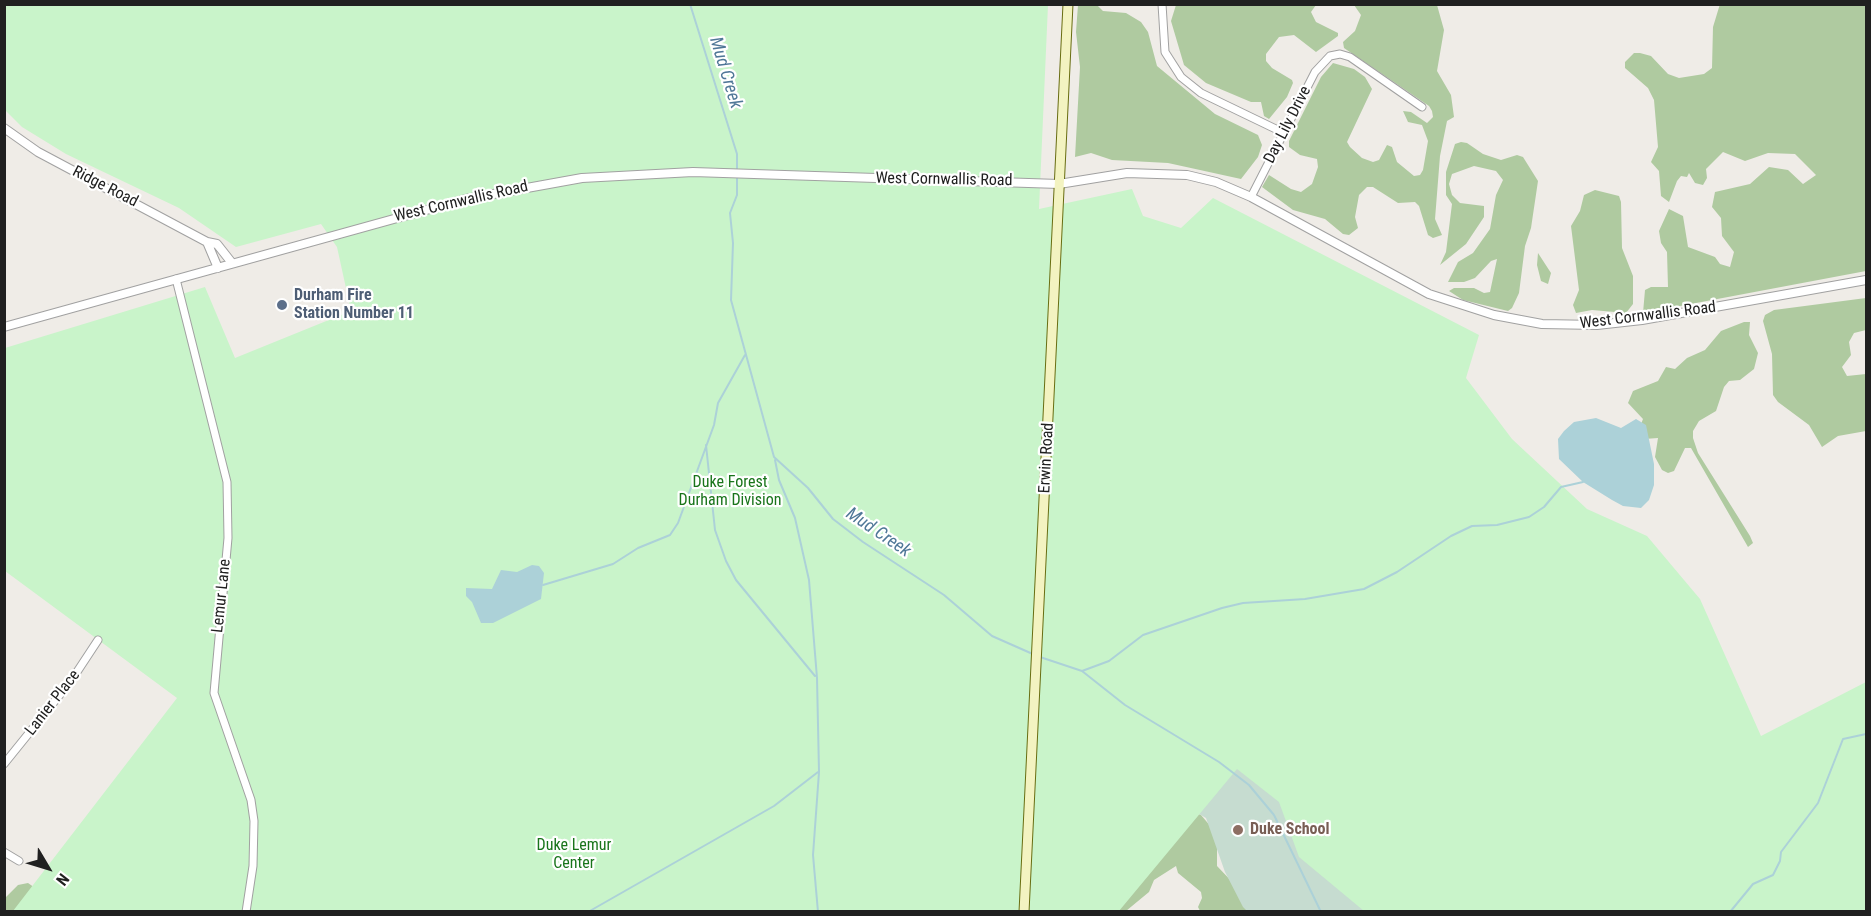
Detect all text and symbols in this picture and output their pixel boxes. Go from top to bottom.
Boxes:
water label: Mud Creek [704,35,746,111]
street label: Day Lily Drive [1260,83,1316,167]
street label: Ridge Road [69,162,141,212]
street label: West Cornwallis Road [875,169,1013,191]
street label: West Cornwallis Road [392,177,530,227]
place label: Durham Fire Station Number 11 [294,286,414,324]
marker: Durham Fire Station Number 11 [275,298,289,312]
street label: West Cornwallis Road [1579,298,1717,334]
street label: Erwin Road [1036,422,1058,494]
park label: Duke Forest Durham Division [679,473,781,511]
water label: Mud Creek [841,503,915,563]
street label: Lemur Lane [209,558,235,634]
street label: Lanier Place [21,666,85,740]
place label: Duke School [1250,820,1330,840]
marker: Duke School [1231,823,1245,837]
park label: Duke Lemur Center [537,836,611,874]
north arrow [18,838,78,898]
text: N [52,870,73,889]

